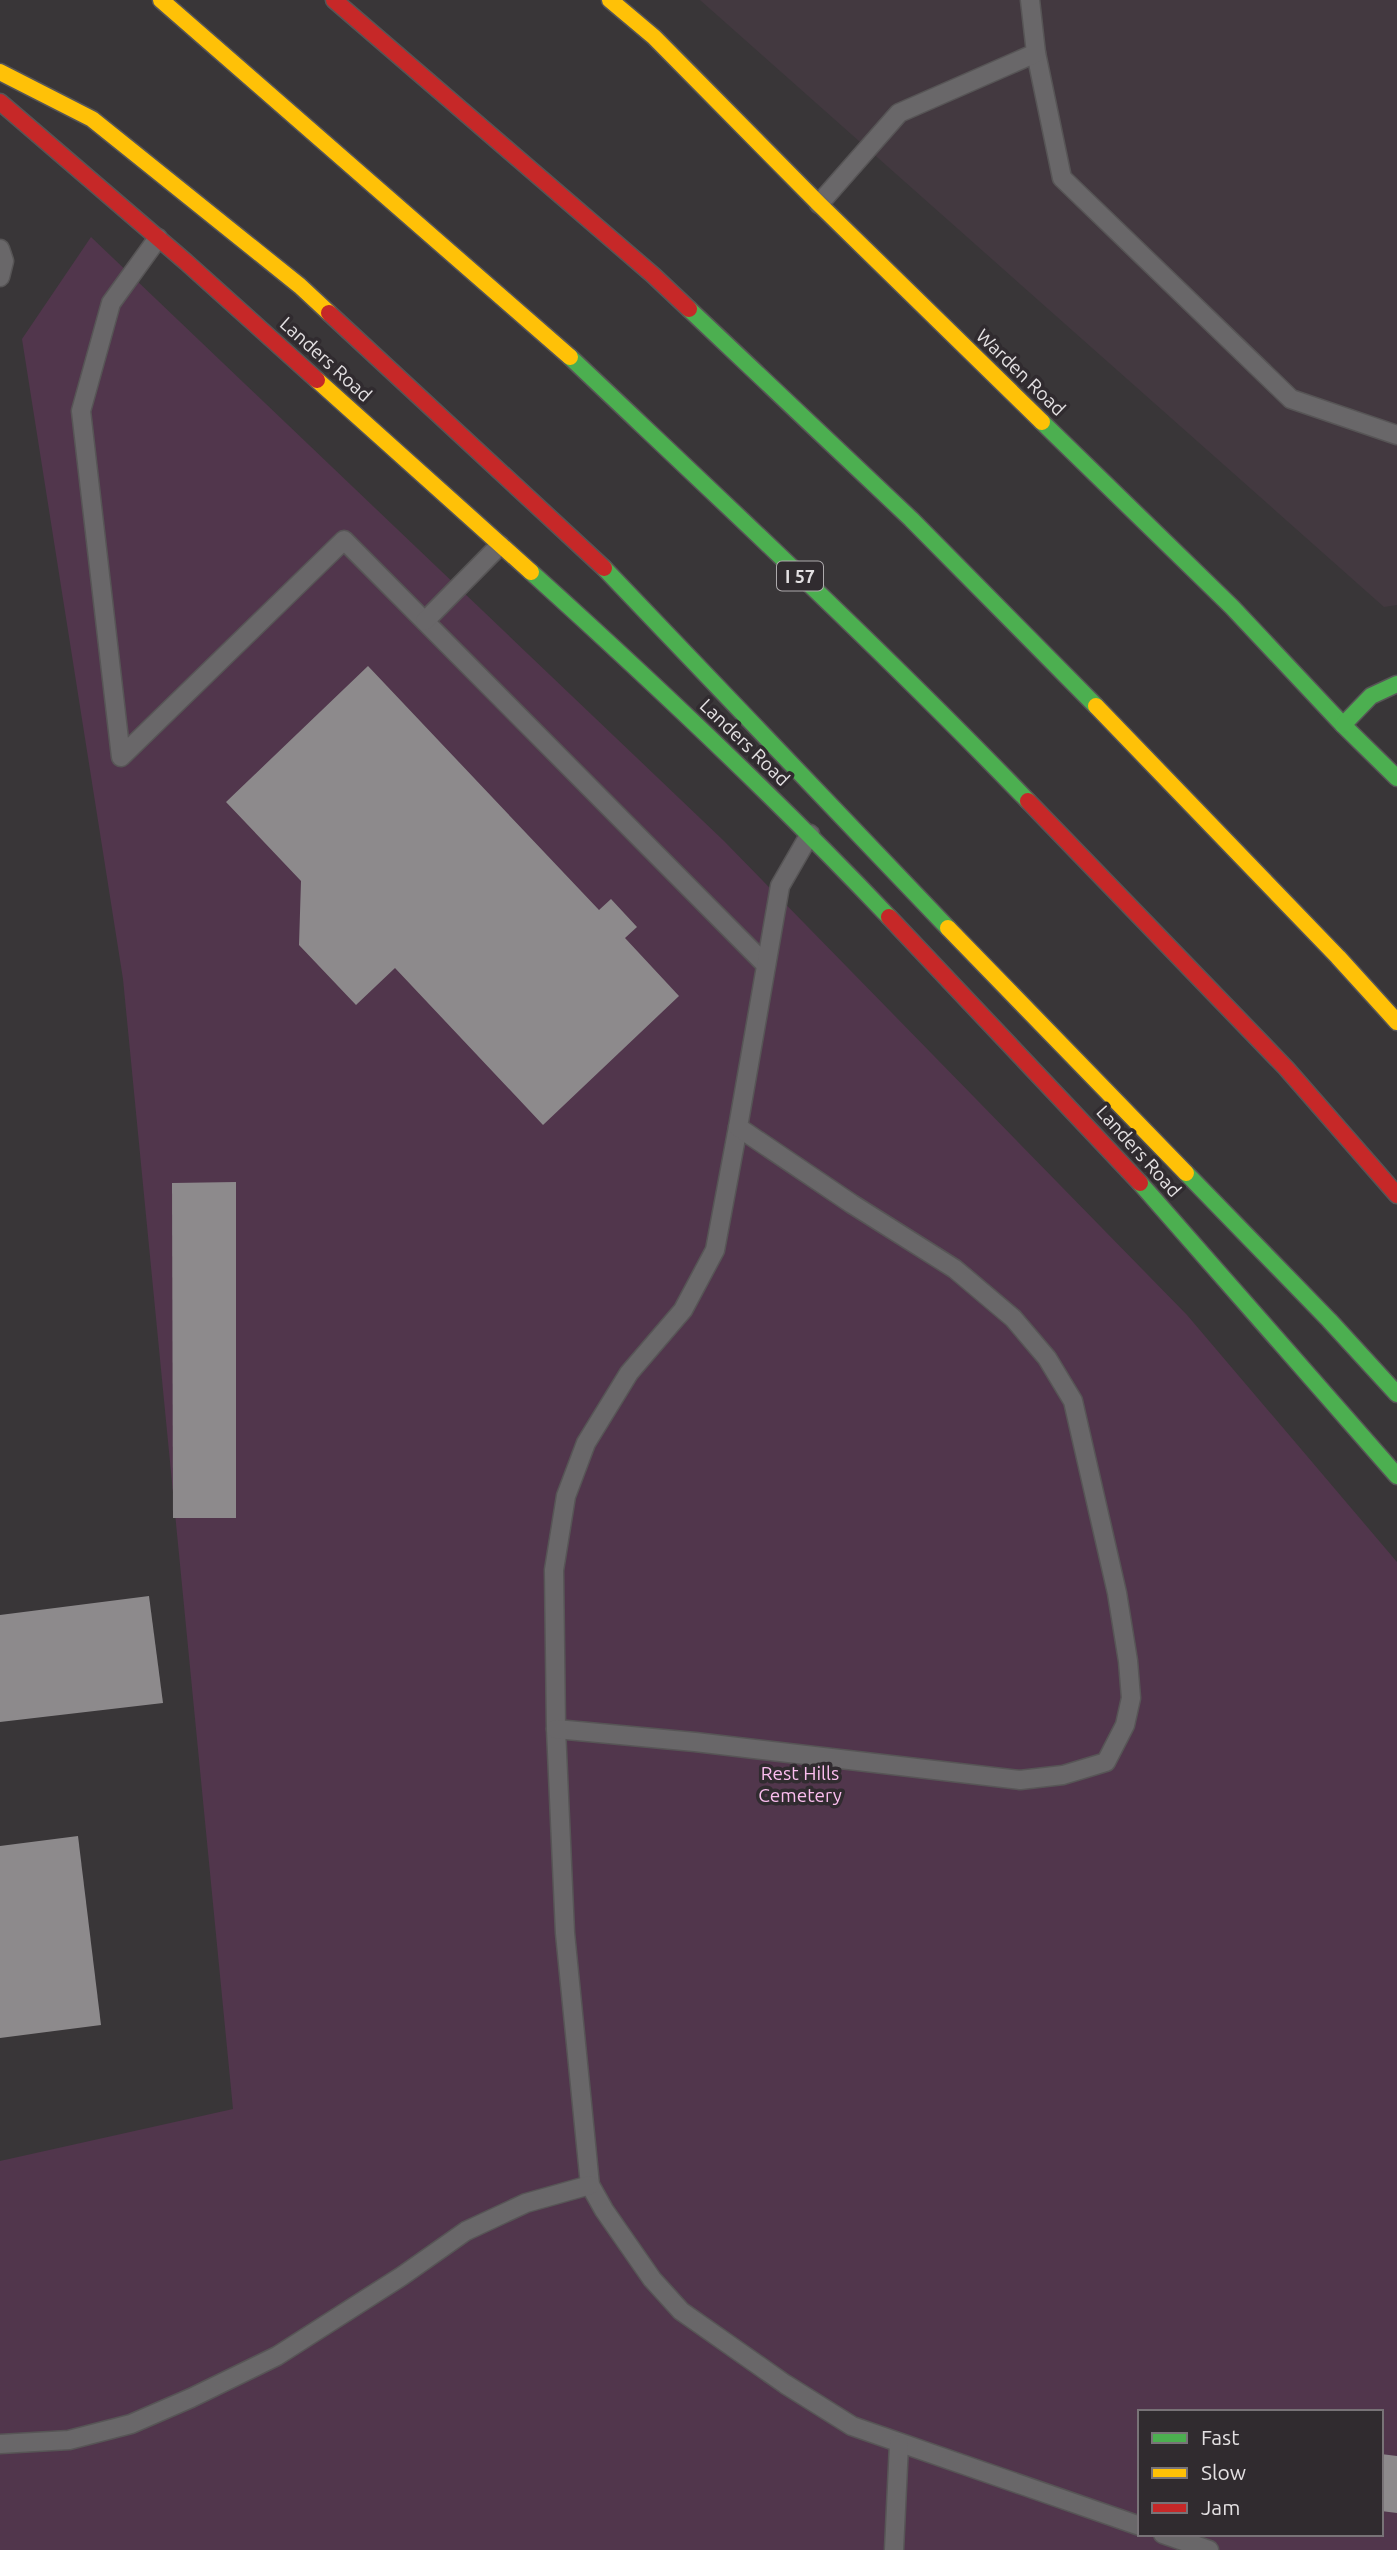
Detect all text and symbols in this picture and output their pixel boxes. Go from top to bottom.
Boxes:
street label: Landers Road [276,312,376,406]
street label: Warden Road [972,324,1070,420]
road number: I 57 [777,562,823,590]
street label: Landers Road [696,694,794,790]
street label: Landers Road [1092,1101,1186,1201]
park label: Rest Hills Cemetery [758,1762,842,1806]
legend [1138,2410,1383,2536]
text: Fast [1201,2425,1239,2449]
text: Slow [1201,2460,1246,2484]
text: Jam [1201,2495,1240,2519]

